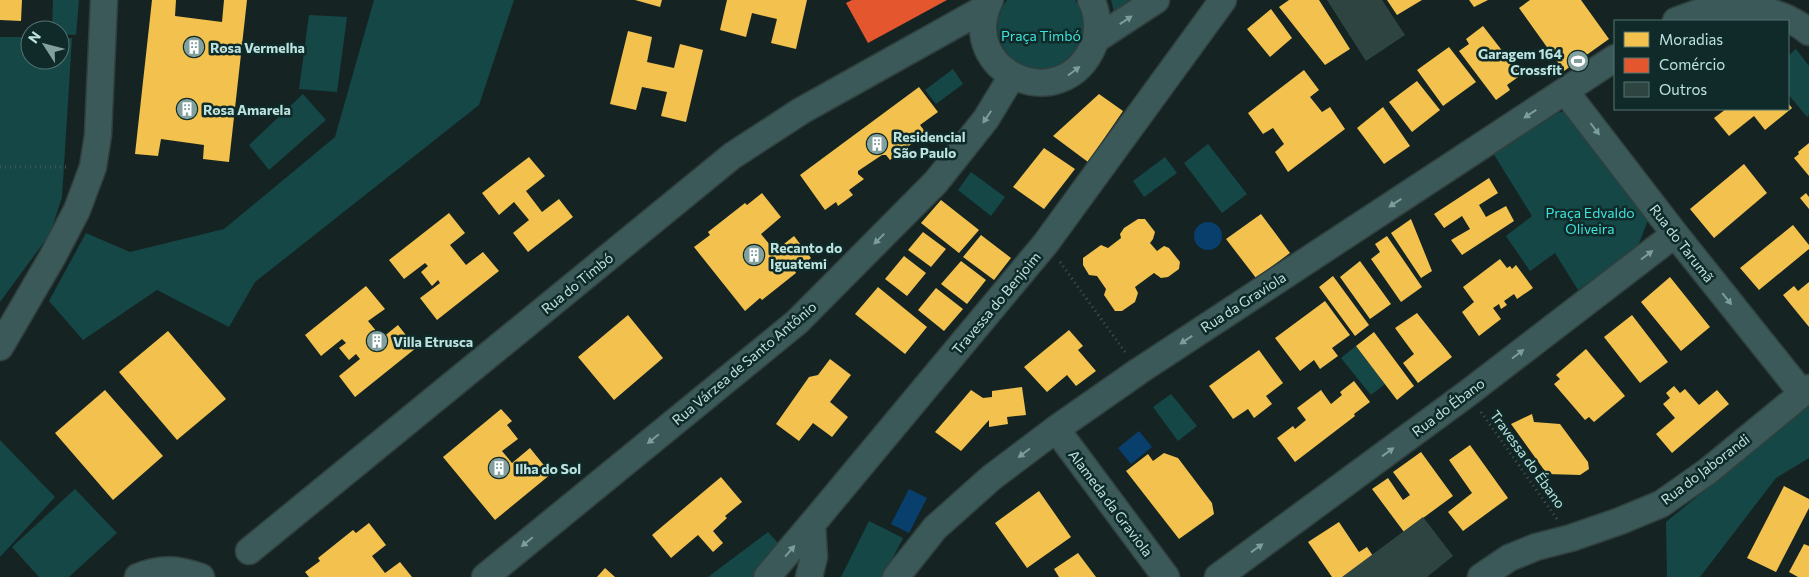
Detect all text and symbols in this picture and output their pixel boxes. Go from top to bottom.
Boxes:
one-way arrow [1119,15,1132,25]
north arrow [20,20,70,70]
legend [1614,20,1789,110]
park label: Praça Timbó [1001,27,1081,44]
text: N [24,28,44,46]
text: Moradias [1659,30,1723,48]
building icon: Rosa Vermelha [182,35,206,59]
place label: Rosa Vermelha [210,39,305,56]
place label: Garagem 164 Crossfit [1478,45,1562,78]
sports icon: Garagem 164 Crossfit [1566,49,1590,73]
text: Comércio [1659,55,1725,73]
one-way arrow [1067,65,1080,76]
text: Outros [1659,80,1707,98]
building icon: Rosa Amarela [175,97,199,121]
place label: Rosa Amarela [203,101,291,118]
one-way arrow [1524,109,1537,118]
one-way arrow [982,111,991,124]
one-way arrow [1589,123,1600,136]
place label: Residencial São Paulo [893,128,966,161]
building icon: Residencial São Paulo [865,132,889,156]
one-way arrow [1388,198,1401,208]
street label: Rua do Tarumã [1646,201,1718,285]
park label: Praça Edvaldo Oliveira [1545,204,1635,237]
one-way arrow [873,233,885,245]
place label: Recanto do Iguatemi [770,239,842,272]
building icon: Recanto do Iguatemi [742,243,766,267]
street label: Travessa do Benjoim [948,248,1044,358]
street label: Rua do Timbó [538,249,616,317]
one-way arrow [1640,250,1653,261]
street label: Rua da Graviola [1197,268,1289,336]
one-way arrow [1721,292,1732,305]
street label: Rua Várzea de Santo Antônio [668,298,820,428]
building icon: Villa Etrusca [365,329,389,353]
place label: Villa Etrusca [393,333,473,350]
one-way arrow [1179,335,1192,345]
one-way arrow [1511,349,1524,360]
street label: Rua do Ébano [1408,374,1488,440]
street label: Travessa do Ébano [1487,407,1569,511]
street label: Rua do Jaborandi [1657,430,1753,508]
one-way arrow [647,434,660,445]
street label: Alameda da Graviola [1065,446,1157,560]
one-way arrow [1381,446,1394,457]
one-way arrow [1018,448,1031,459]
building icon: Ilha do Sol [487,456,511,480]
place label: Ilha do Sol [515,460,581,477]
one-way arrow [521,537,534,548]
one-way arrow [1250,543,1264,553]
one-way arrow [784,544,795,557]

